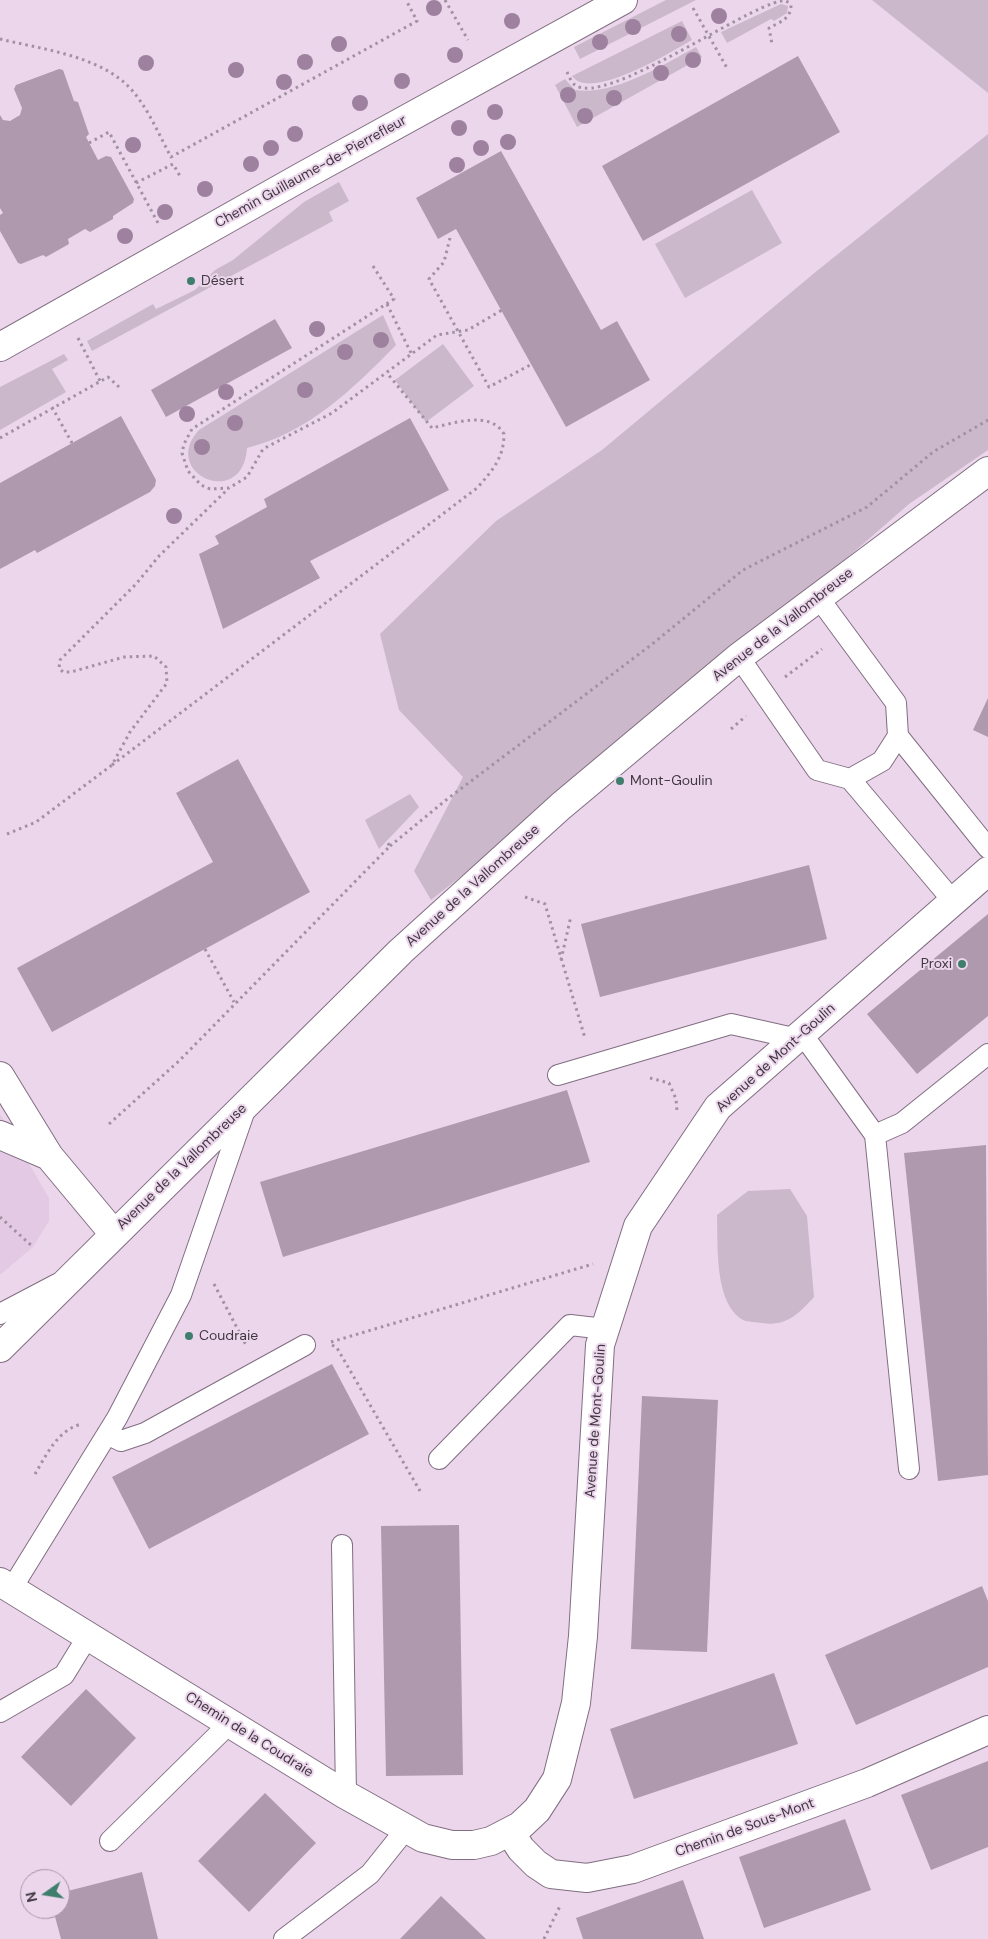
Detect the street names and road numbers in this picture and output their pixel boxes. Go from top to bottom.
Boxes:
street label: Chemin Guillaume-de-Pierrefleur [212,112,410,232]
street label: Avenue de la Vallombreuse [709,565,857,685]
street label: Avenue de la Vallombreuse [403,822,543,950]
street label: Avenue de Mont-Goulin [713,1000,839,1116]
street label: Avenue de la Vallombreuse [114,1101,250,1233]
street label: Avenue de Mont-Goulin [582,1343,610,1499]
street label: Chemin de la Coudraie [182,1689,316,1781]
street label: Chemin de Sous-Mont [673,1795,817,1861]

